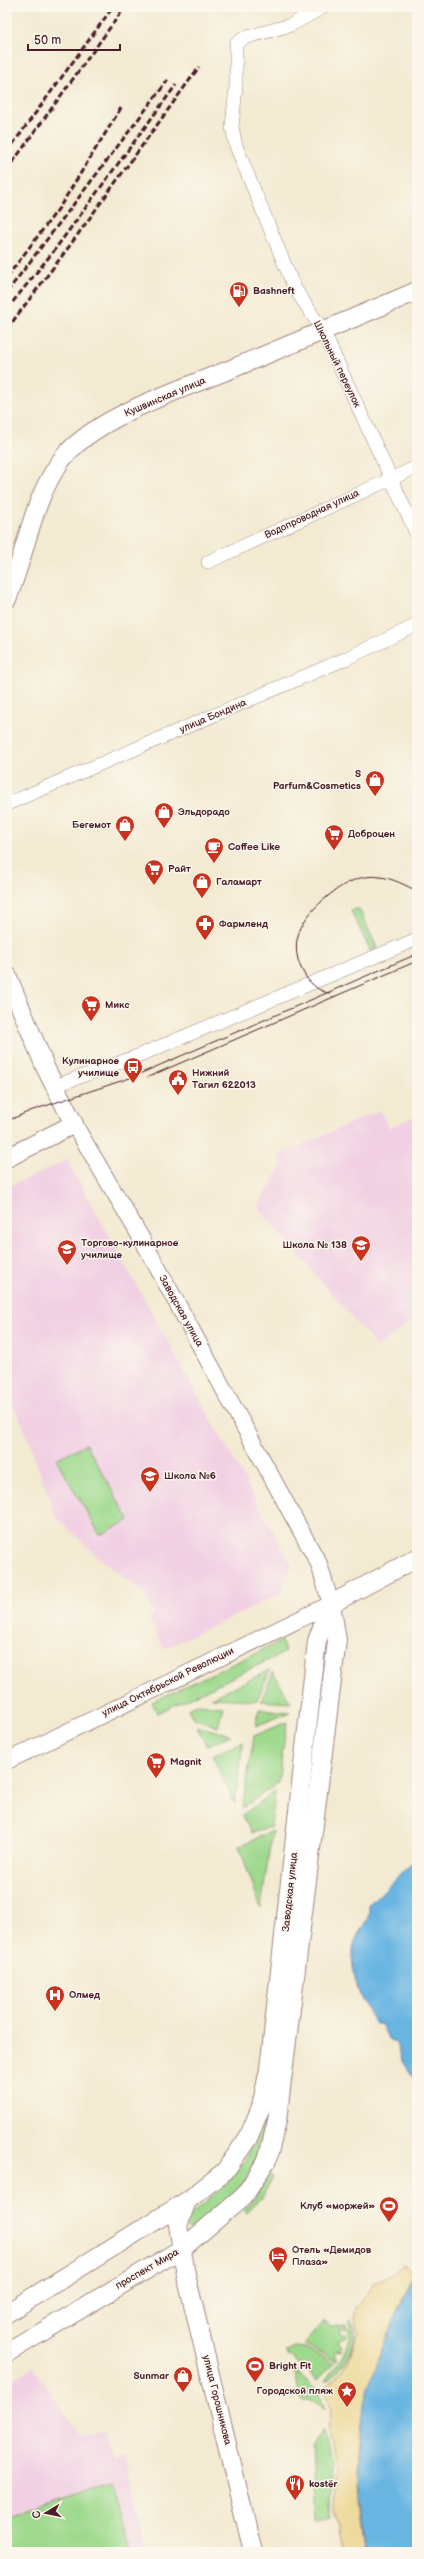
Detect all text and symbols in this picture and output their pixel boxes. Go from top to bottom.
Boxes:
scale bar [28,26,120,52]
text: 50 m [34,33,61,48]
fuel station icon: Bashneft [228,280,250,308]
place label: Bashneft [253,285,295,297]
street label: Школьный переулок [311,319,364,410]
street label: Кушвинская улица [123,374,208,420]
street label: Водопроводная улица [263,487,361,541]
street label: улица Бондина [178,696,248,735]
place label: S Parfum&Cosmetics [273,768,361,792]
shop icon: S Parfum&Cosmetics [364,769,386,797]
shop icon: Эльдорадо [153,801,175,829]
place label: Эльдорадо [178,806,230,818]
shop icon: Бегемот [114,814,136,842]
place label: Бегемот [72,819,111,831]
supermarket icon: Доброцен [323,823,345,851]
place label: Доброцен [348,828,395,840]
cafe icon: Coffee Like [203,836,225,864]
place label: Coffee Like [228,841,280,853]
supermarket icon: Райт [143,858,165,886]
place label: Райт [168,863,191,875]
shop icon: Галамарт [191,871,213,899]
place label: Галамарт [216,876,262,888]
pharmacy icon: Фармленд [194,913,216,941]
place label: Фармленд [219,918,268,930]
supermarket icon: Микс [80,994,102,1022]
place label: Микс [105,999,129,1011]
place label: Кулинарное училище [62,1055,119,1079]
bus stop icon: Кулинарное училище [122,1056,144,1084]
place label: Нижний Тагил 622013 [192,1067,256,1091]
public building icon: Нижний Тагил 622013 [167,1068,189,1096]
school or university icon: Школа № 138 [350,1234,372,1262]
place label: Торгово-кулинарное училище [81,1237,179,1261]
school or university icon: Торгово-кулинарное училище [56,1238,78,1266]
place label: Школа № 138 [282,1239,347,1251]
street label: Заводская улица [156,1273,206,1349]
school or university icon: Школа №6 [139,1465,161,1493]
place label: Школа №6 [164,1470,216,1482]
street label: улица Октябрьской Революции [100,1645,236,1719]
supermarket icon: Magnit [145,1751,167,1779]
place label: Magnit [170,1756,202,1768]
street label: Заводская улица [280,1852,300,1932]
hospital icon: Олмед [44,1984,66,2012]
place label: Олмед [69,1989,100,2001]
sports icon: Клуб «моржей» [378,2195,400,2223]
place label: Клуб «моржей» [300,2200,375,2212]
place label: Отель «Демидов Плаза» [292,2244,372,2268]
hotel icon: Отель «Демидов Плаза» [267,2245,289,2273]
street label: проспект Мира [113,2246,181,2292]
street label: улица Горошникова [200,2354,234,2446]
sports icon: Bright Fit [244,2355,266,2383]
place label: Bright Fit [269,2360,312,2372]
shop icon: Sunmar [172,2365,194,2393]
place label: Sunmar [133,2370,170,2382]
place icon: Городской пляж [336,2380,358,2408]
place label: Городской пляж [256,2385,334,2397]
restaurant icon: kostёr [284,2473,306,2501]
place label: kostёr [309,2478,339,2490]
north arrow [26,2493,66,2533]
text: С [30,2509,44,2520]

